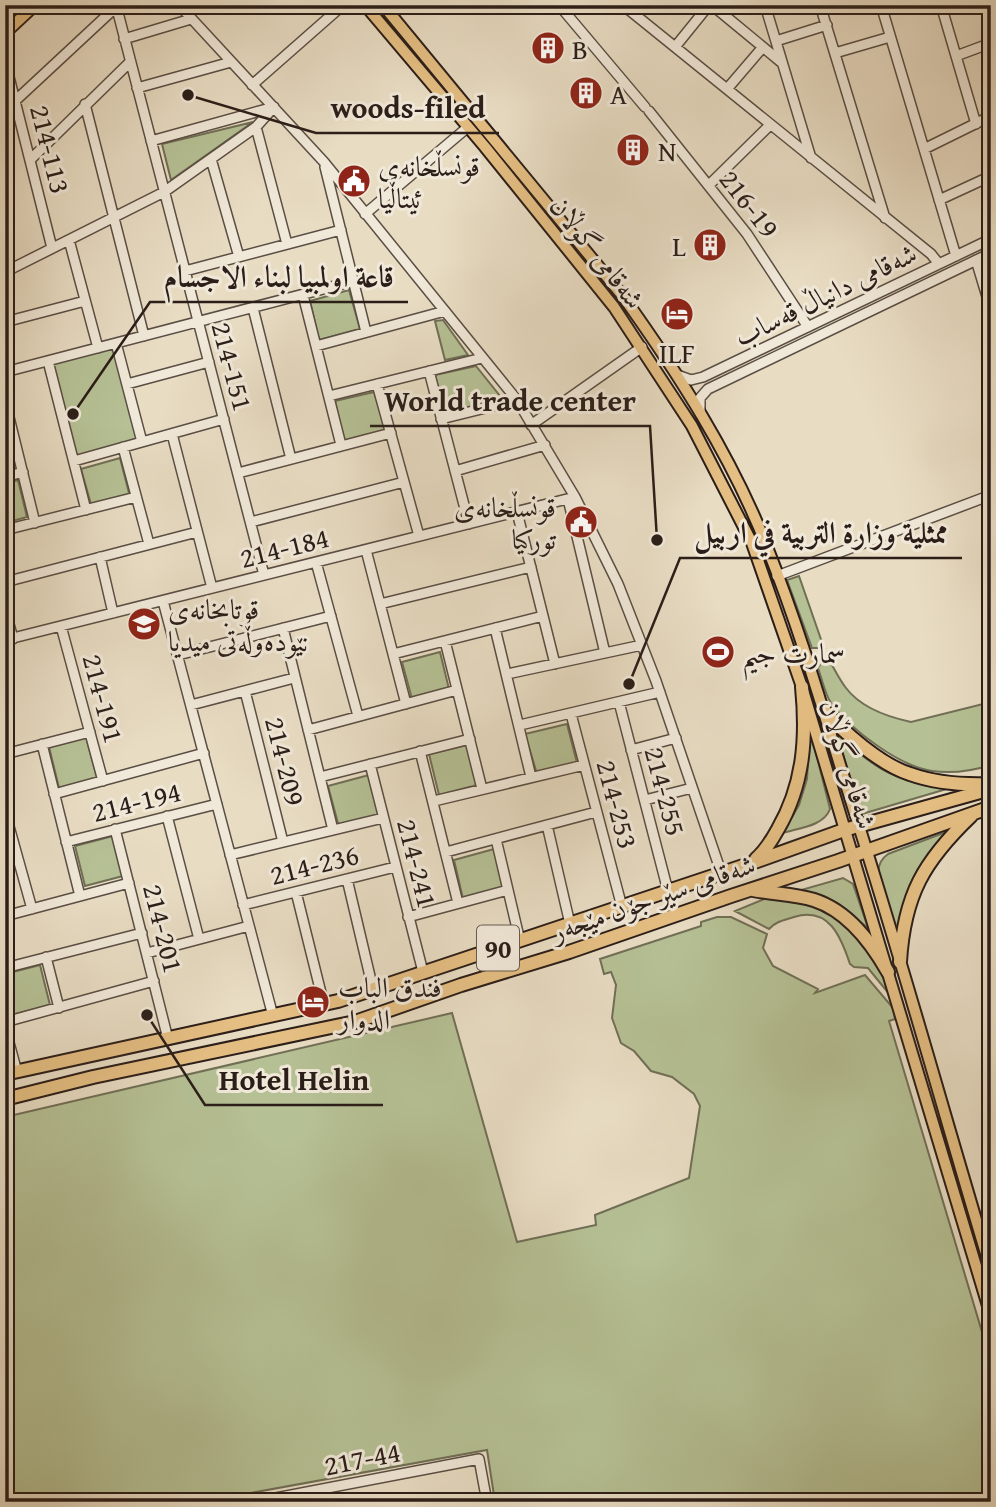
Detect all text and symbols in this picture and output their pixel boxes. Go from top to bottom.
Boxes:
place label: B [572,28,588,69]
building icon: B [529,29,567,67]
place label: A [610,73,627,114]
building icon: A [567,74,605,112]
callout: woods-filed [316,82,499,133]
text: woods-filed [330,85,486,129]
street label: 214-113 [20,100,82,198]
place label: N [658,130,676,171]
building icon: N [614,131,652,169]
place label: قونسڵخانەی ئیتاڵیا [378,145,480,218]
street label: 216-19 [710,160,790,246]
public building icon: قونسڵخانەی ئیتاڵیا [335,162,373,200]
street label: شەقامی گوڵان [541,187,655,317]
place label: L [672,225,686,266]
building icon: L [691,226,729,264]
street label: شەقامی دانیاڵ قەساب [727,232,923,356]
callout: قاعة اولمبيا لبناء الاجسام [150,251,408,302]
text: قاعة اولمبيا لبناء الاجسام [164,254,394,303]
hotel icon: ILF [658,295,696,333]
street label: 214-151 [201,317,265,415]
place label: ILF [659,332,695,373]
callout: World trade center [370,375,650,426]
text: World trade center [384,378,636,422]
place label: قونسڵخانەی تورکیا [454,486,557,559]
public building icon: قونسڵخانەی تورکیا [562,503,600,541]
callout: ممثلية وزارة التربية في اربيل [680,507,962,558]
text: ممثلية وزارة التربية في اربيل [694,510,948,558]
street label: 214-184 [235,516,333,578]
place label: قوتابخانەی نێودەوڵەتی میدیا [168,588,309,661]
school or university icon: قوتابخانەی نێودەوڵەتی میدیا [125,605,163,643]
place label: سمارت جیم [742,632,845,681]
sports icon: سمارت جیم [699,633,737,671]
street label: 214-191 [72,649,136,747]
street label: شەقامی گوڵان [810,694,888,834]
street label: 214-209 [255,712,317,810]
street label: 214-255 [634,742,698,840]
street label: 214-253 [586,755,650,853]
street label: 214-194 [87,770,185,832]
street label: 214-241 [387,814,449,912]
street label: 214-236 [265,833,363,895]
street label: شەقامی سێر جۆن مێجەر [543,843,761,952]
street label: 214-201 [133,879,195,977]
road number: 90 [477,925,519,970]
place label: فندق الباب الدوار [335,966,442,1039]
hotel icon: فندق الباب الدوار [294,983,332,1021]
callout: Hotel Helin [205,1054,383,1105]
text: Hotel Helin [219,1057,370,1101]
street label: 217-44 [320,1431,404,1485]

